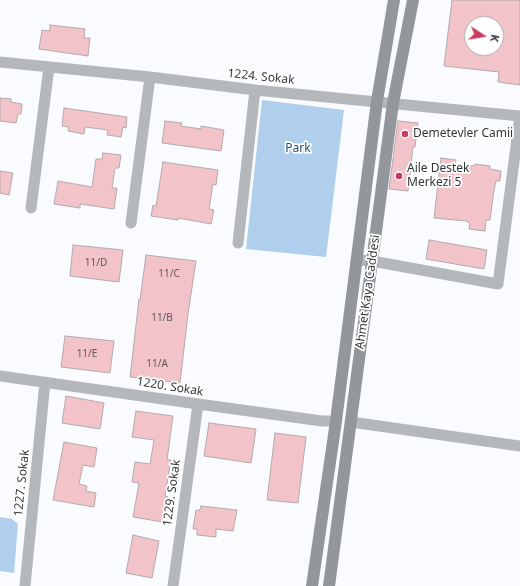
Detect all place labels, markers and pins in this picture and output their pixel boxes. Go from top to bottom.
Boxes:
place label: Demetevler Camii [413,127,513,141]
marker: Demetevler Camii [400,129,410,139]
place label: Aile Destek Merkezi 5 [407,162,470,190]
marker: Aile Destek Merkezi 5 [394,171,404,181]

